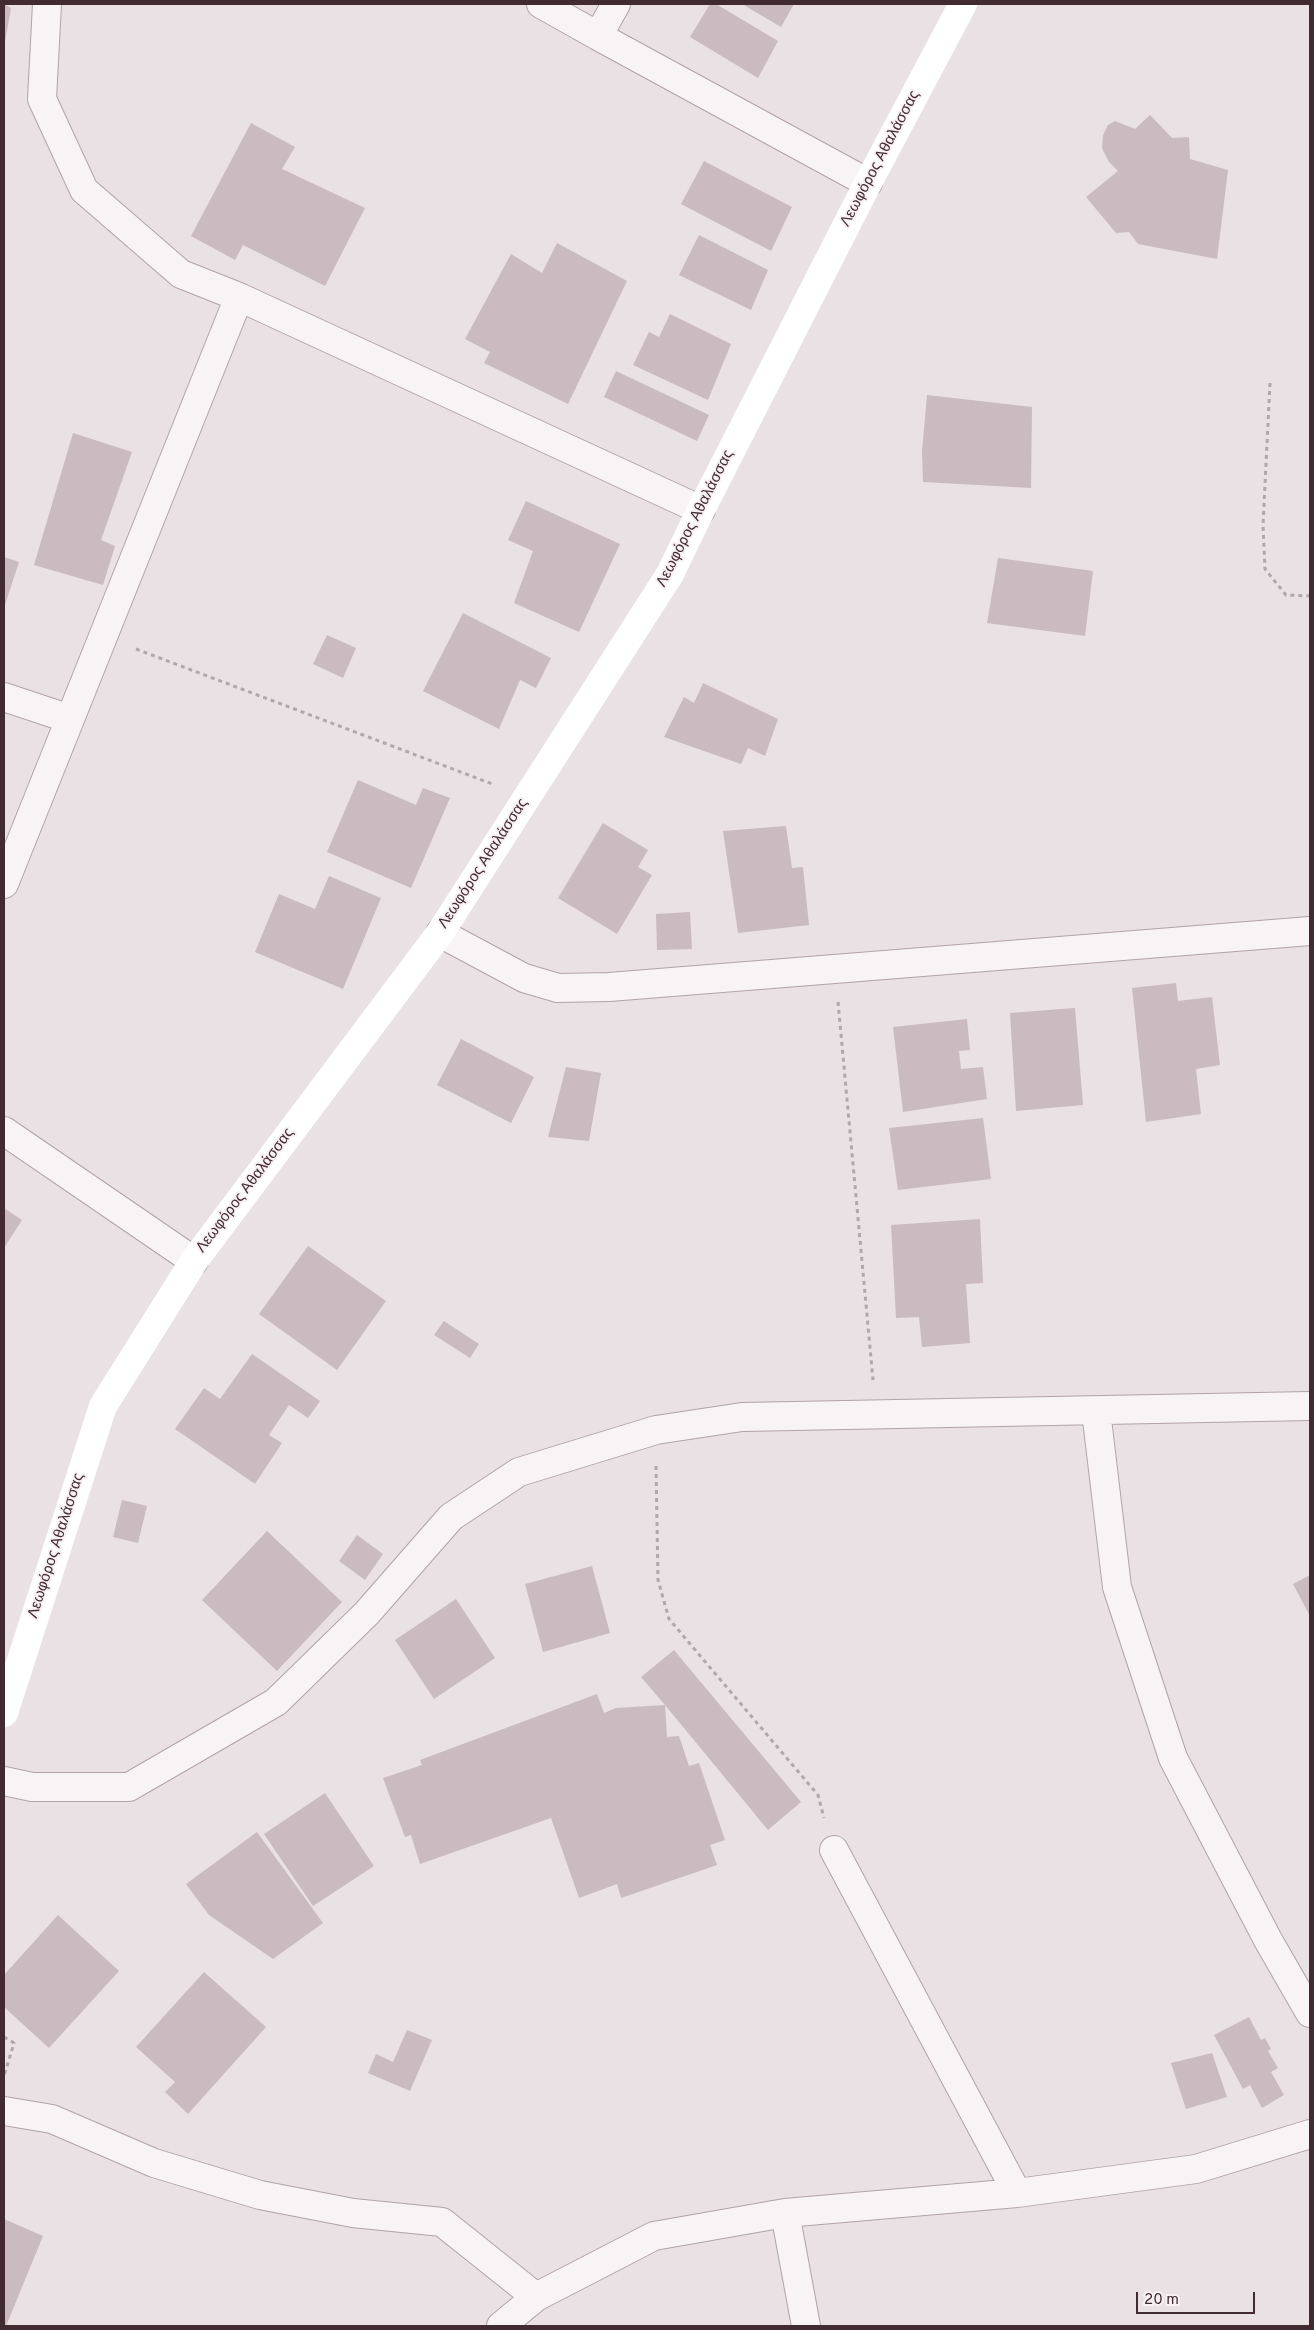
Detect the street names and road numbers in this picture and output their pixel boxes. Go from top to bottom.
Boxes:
street label: Λεωφόρος Αθαλάσσας [838,88,924,230]
street label: Λεωφόρος Αθαλάσσας [654,447,738,591]
street label: Λεωφόρος Αθαλάσσας [435,796,533,932]
street label: Λεωφόρος Αθαλάσσας [193,1125,299,1257]
street label: Λεωφόρος Αθαλάσσας [25,1471,89,1621]

